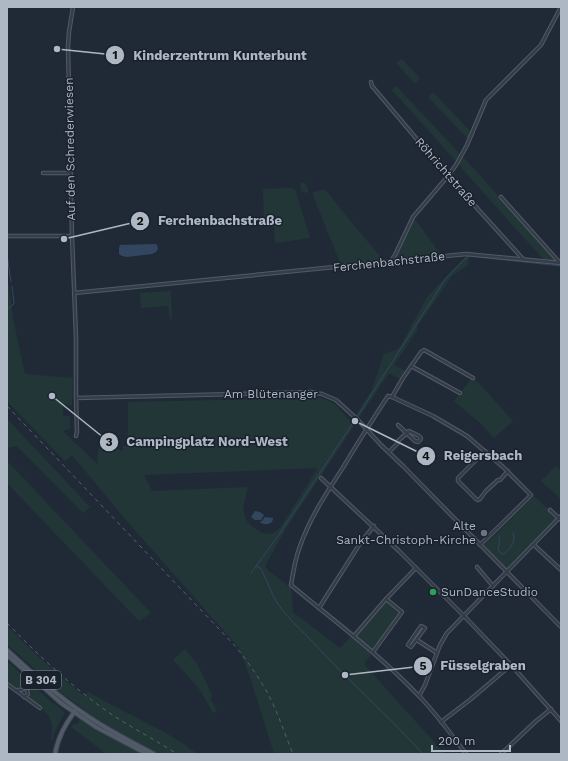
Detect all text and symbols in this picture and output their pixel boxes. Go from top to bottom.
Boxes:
callout: Kinderzentrum Kunterbunt [105,43,314,68]
text: 1 [112,48,118,62]
text: Kinderzentrum Kunterbunt [133,48,307,63]
street label: Auf den Schrederwiesen [62,77,78,221]
street label: Röhrichtstraße [412,135,480,209]
callout: Ferchenbachstraße [130,208,290,233]
text: Ferchenbachstraße [158,213,282,228]
text: 2 [136,214,144,228]
street label: Ferchenbachstraße [332,249,446,275]
street label: Am Blütenanger [224,387,318,401]
callout: Campingplatz Nord-West [99,429,296,454]
text: Campingplatz Nord-West [126,434,288,449]
text: 3 [105,435,113,449]
callout: Reigersbach [416,443,530,468]
text: Reigersbach [444,448,522,463]
text: 4 [422,449,430,463]
place label: Alte Sankt-Christoph-Kirche [336,519,476,547]
marker: Alte Sankt-Christoph-Kirche [479,528,489,538]
place label: SunDanceStudio [441,585,538,599]
marker: SunDanceStudio [428,587,438,597]
callout: Füsselgraben [413,653,534,678]
text: Füsselgraben [440,658,526,673]
text: 5 [420,659,427,673]
road number: B 304 [21,671,61,689]
scale bar [432,727,510,753]
text: 200 m [438,734,475,748]

